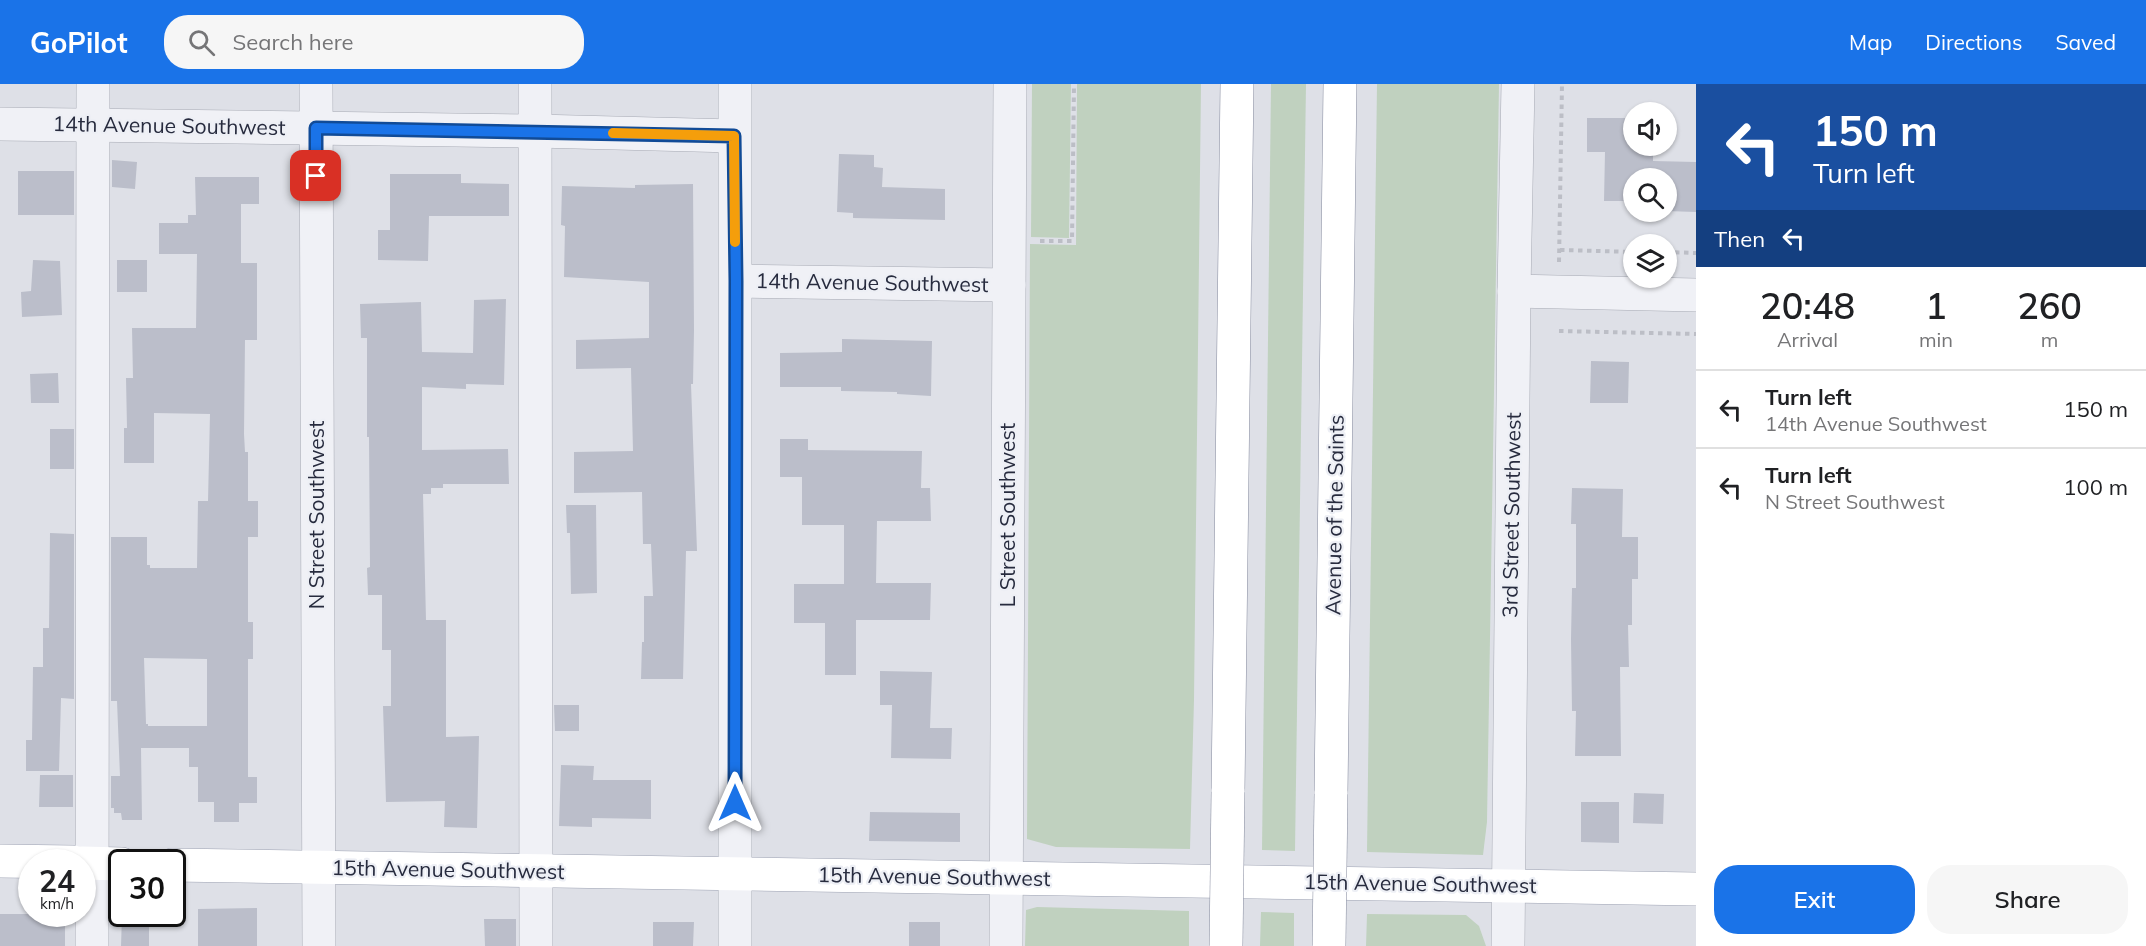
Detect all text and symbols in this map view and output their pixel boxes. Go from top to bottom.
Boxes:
search box [164,15,584,69]
text: GoPilot [30,25,128,60]
icon: search [185,26,218,59]
text: Search here [233,28,354,56]
text: Map [1849,29,1892,55]
text: Directions [1925,29,2022,55]
text: Saved [2055,29,2116,55]
map controls [1623,102,1677,288]
button: sound [1623,102,1677,156]
text: 150 m [1813,104,1938,157]
icon: left [1714,108,1792,186]
street label: 14th Avenue Southwest [52,110,286,140]
pin [290,150,341,201]
text: Turn left [1813,156,1915,190]
icon: arrive [299,159,332,192]
button: search [1623,168,1677,222]
icon: left [1777,222,1810,255]
text: Then [1714,225,1765,253]
button: layers [1623,234,1677,288]
street label: 14th Avenue Southwest [755,267,989,297]
text: 20:48 [1760,283,1855,328]
text: 1 [1925,283,1947,328]
text: 260 [2017,283,2082,328]
text: Arrival [1777,327,1838,352]
text: min [1919,327,1953,352]
text: m [2041,327,2058,352]
text: Turn left [1765,383,1852,411]
icon: left [1714,393,1747,426]
text: 150 m [2063,395,2128,423]
text: 14th Avenue Southwest [1765,411,1987,436]
street label: 3rd Street Southwest [1496,412,1526,618]
street label: Avenue of the Saints [1319,415,1349,615]
street label: N Street Southwest [303,421,329,609]
street label: L Street Southwest [994,423,1020,607]
text: Turn left [1765,461,1852,489]
icon: left [1714,471,1747,504]
text: 100 m [2063,473,2128,501]
text: N Street Southwest [1765,489,1945,514]
position arrow [703,771,767,835]
speed limit sign: 30 [108,849,186,927]
street label: 15th Avenue Southwest [331,854,565,884]
street label: 15th Avenue Southwest [817,861,1051,891]
text: 24 [39,862,75,900]
button: Exit [1714,865,1915,934]
button: Share [1927,865,2128,934]
street label: 15th Avenue Southwest [1303,868,1537,898]
text: km/h [40,894,74,913]

